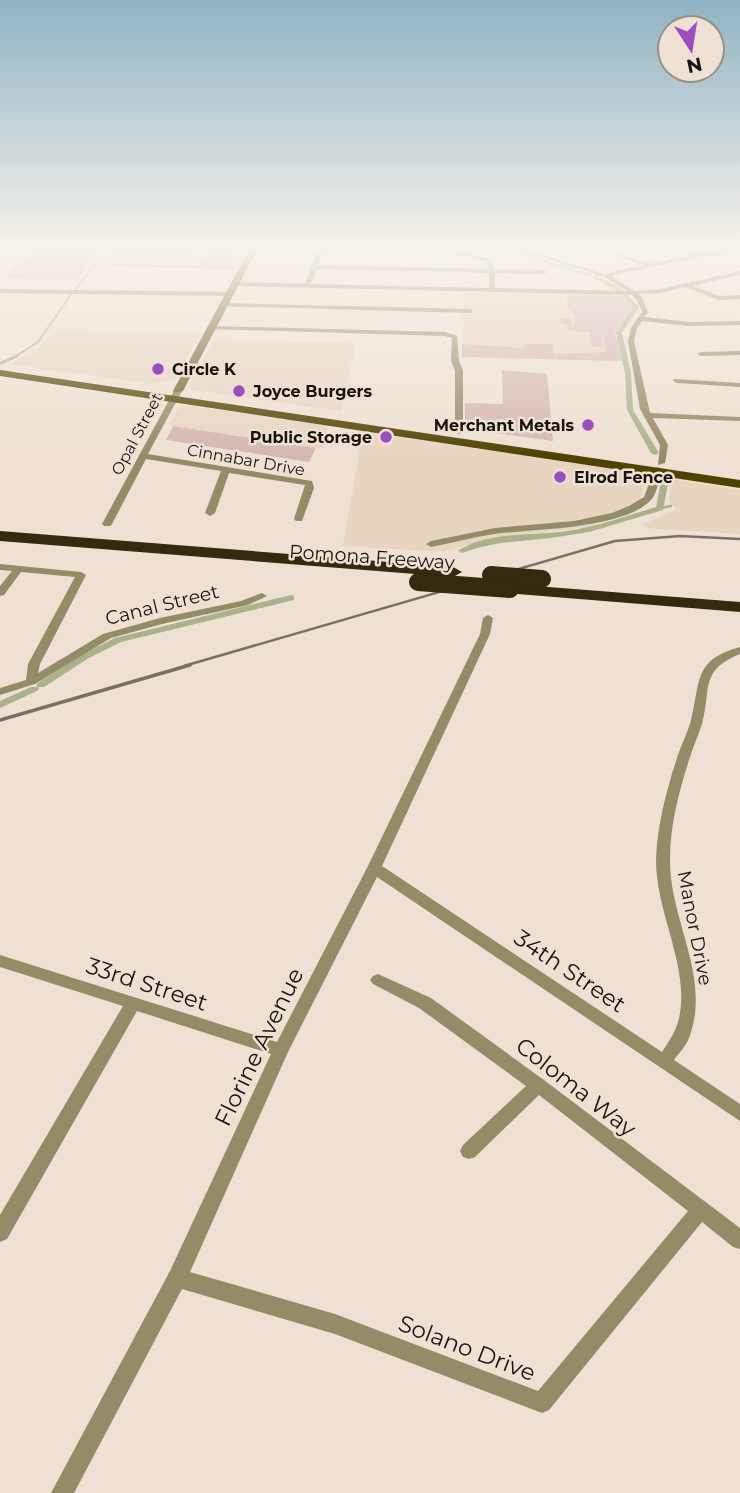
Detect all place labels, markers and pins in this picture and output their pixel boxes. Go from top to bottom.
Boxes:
place label: Circle K [172,360,237,379]
marker: Circle K [150,361,166,377]
place label: Joyce Burgers [252,382,372,401]
marker: Joyce Burgers [231,383,247,399]
place label: Merchant Metals [434,416,574,435]
marker: Merchant Metals [580,417,596,433]
place label: Public Storage [250,428,372,447]
marker: Public Storage [378,429,394,445]
place label: Elrod Fence [574,468,673,487]
marker: Elrod Fence [552,469,568,485]

